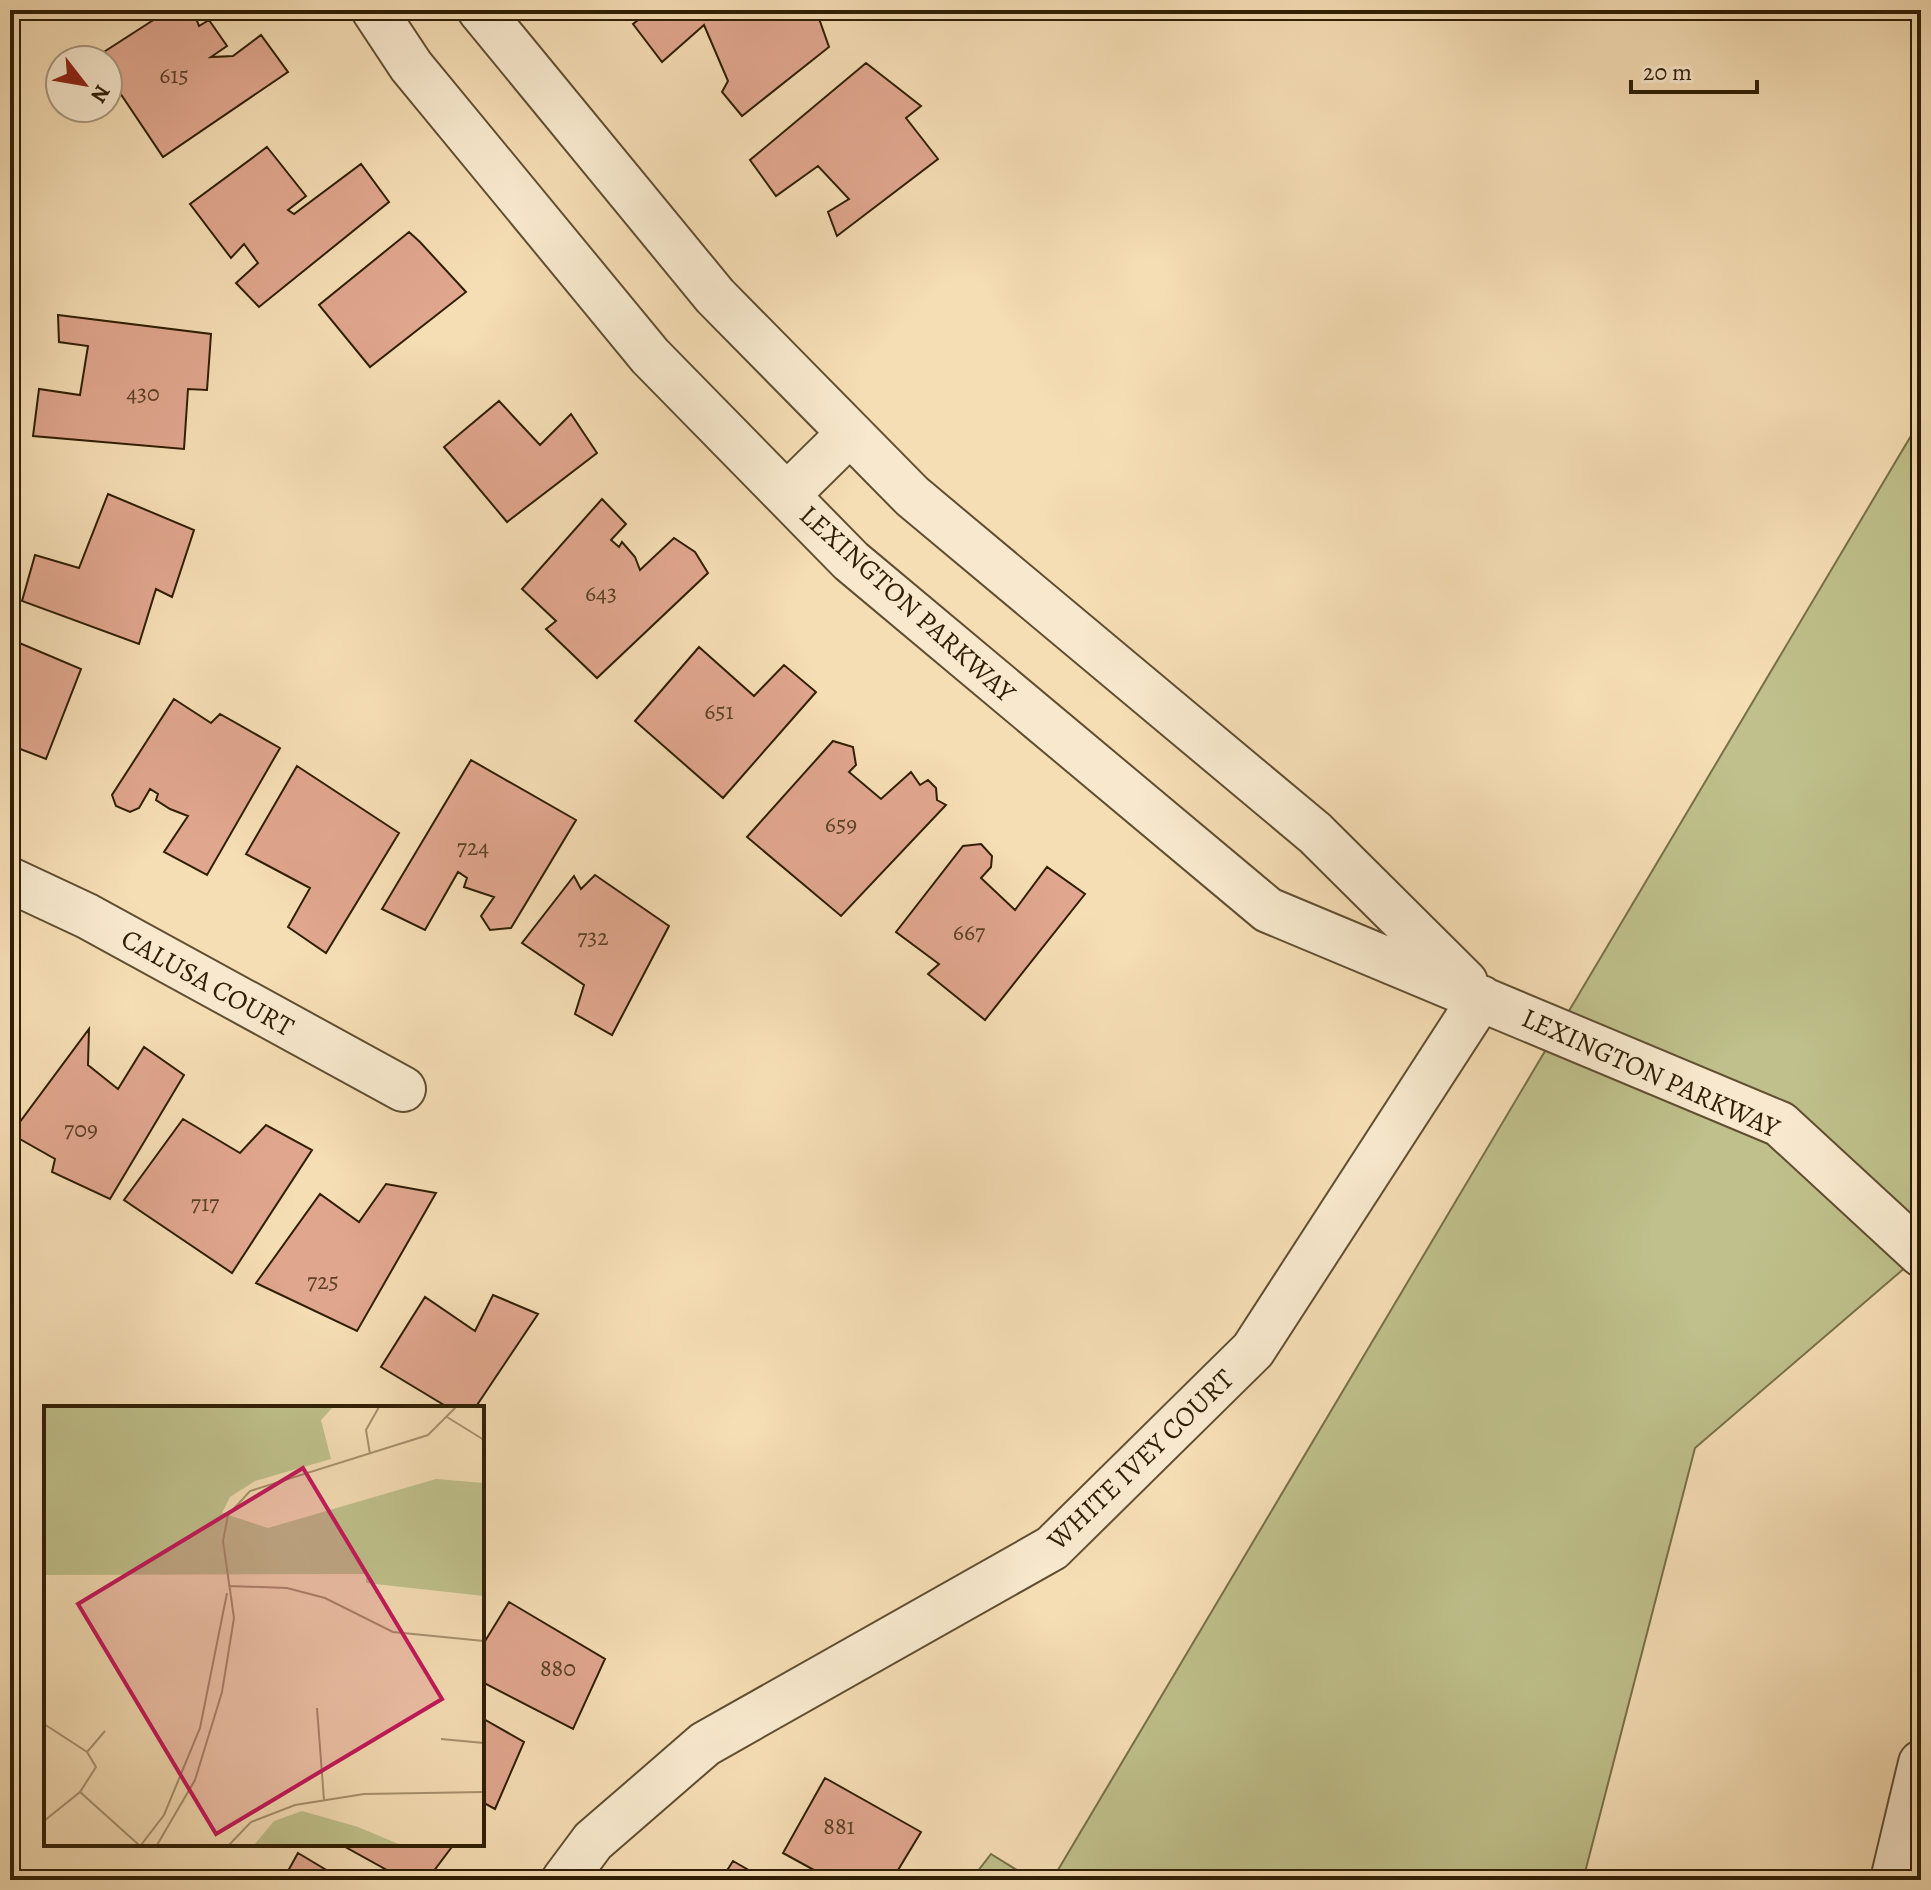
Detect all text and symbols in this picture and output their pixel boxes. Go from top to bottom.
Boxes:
north arrow [44,44,124,124]
scale bar [1631,44,1757,94]
text: 20 m [1643,56,1692,88]
house number: 615 [159,59,189,91]
text: N [83,79,117,108]
house number: 430 [126,377,160,409]
street label: LEXINGTON PARKWAY [791,496,1024,712]
house number: 643 [585,577,617,609]
house number: 651 [704,695,734,727]
house number: 659 [825,808,857,840]
house number: 724 [457,831,489,863]
house number: 667 [953,916,986,948]
street label: CALUSA COURT [114,920,301,1046]
house number: 732 [577,921,609,953]
street label: LEXINGTON PARKWAY [1516,999,1786,1147]
house number: 709 [64,1113,98,1145]
house number: 717 [191,1187,220,1219]
house number: 725 [307,1265,339,1297]
street label: WHITE IVEY COURT [1038,1361,1242,1559]
inset map [44,1406,484,1846]
house number: 880 [540,1652,576,1684]
house number: 881 [823,1810,855,1842]

